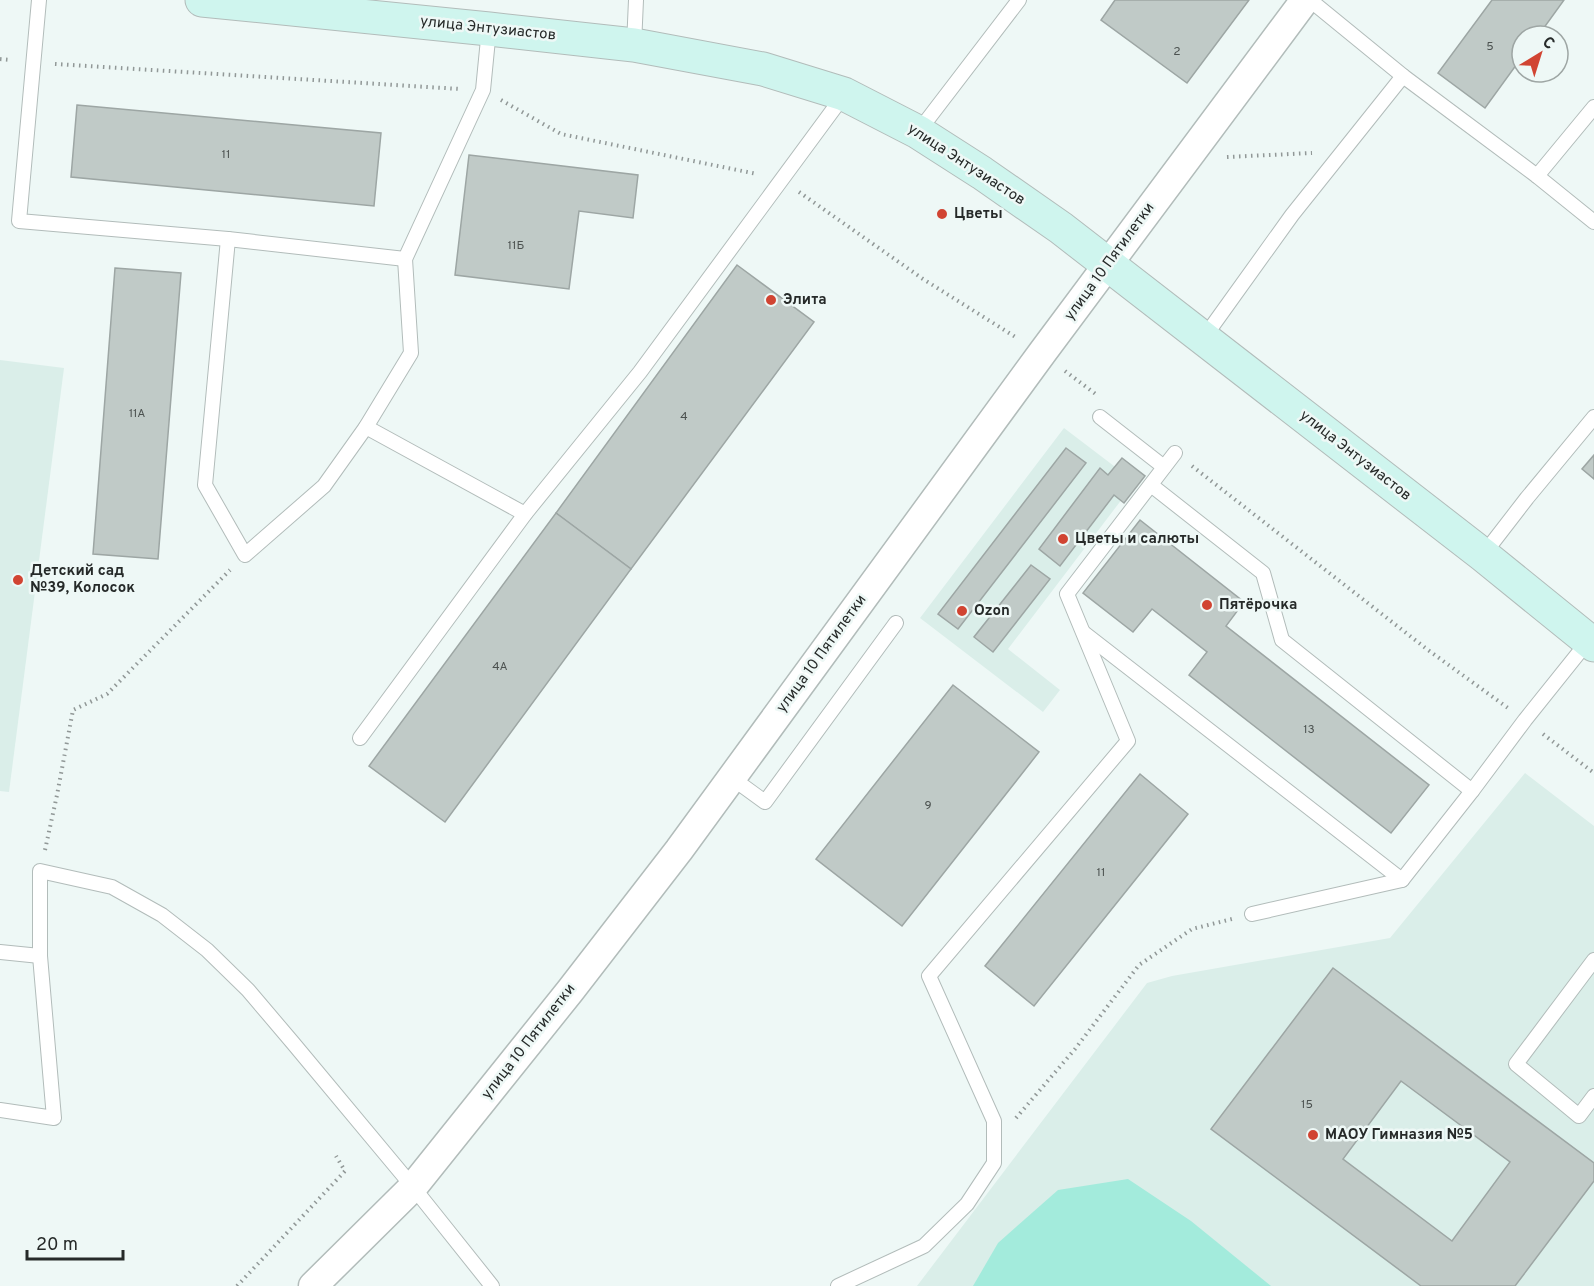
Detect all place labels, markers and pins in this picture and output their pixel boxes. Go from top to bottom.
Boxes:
place label: Цветы [954,205,1003,224]
marker: Цветы [935,207,949,221]
place label: Элита [783,291,827,310]
marker: Элита [764,293,778,307]
place label: Цветы и салюты [1075,530,1199,549]
marker: Цветы и салюты [1056,532,1070,546]
place label: Детский сад №39, Колосок [30,562,135,598]
marker: Детский сад №39, Колосок [11,573,25,587]
place label: Пятёрочка [1219,596,1297,615]
marker: Пятёрочка [1200,598,1214,612]
place label: Ozon [974,602,1010,621]
marker: Ozon [955,604,969,618]
place label: МАОУ Гимназия №5 [1325,1126,1473,1145]
marker: МАОУ Гимназия №5 [1306,1128,1320,1142]

